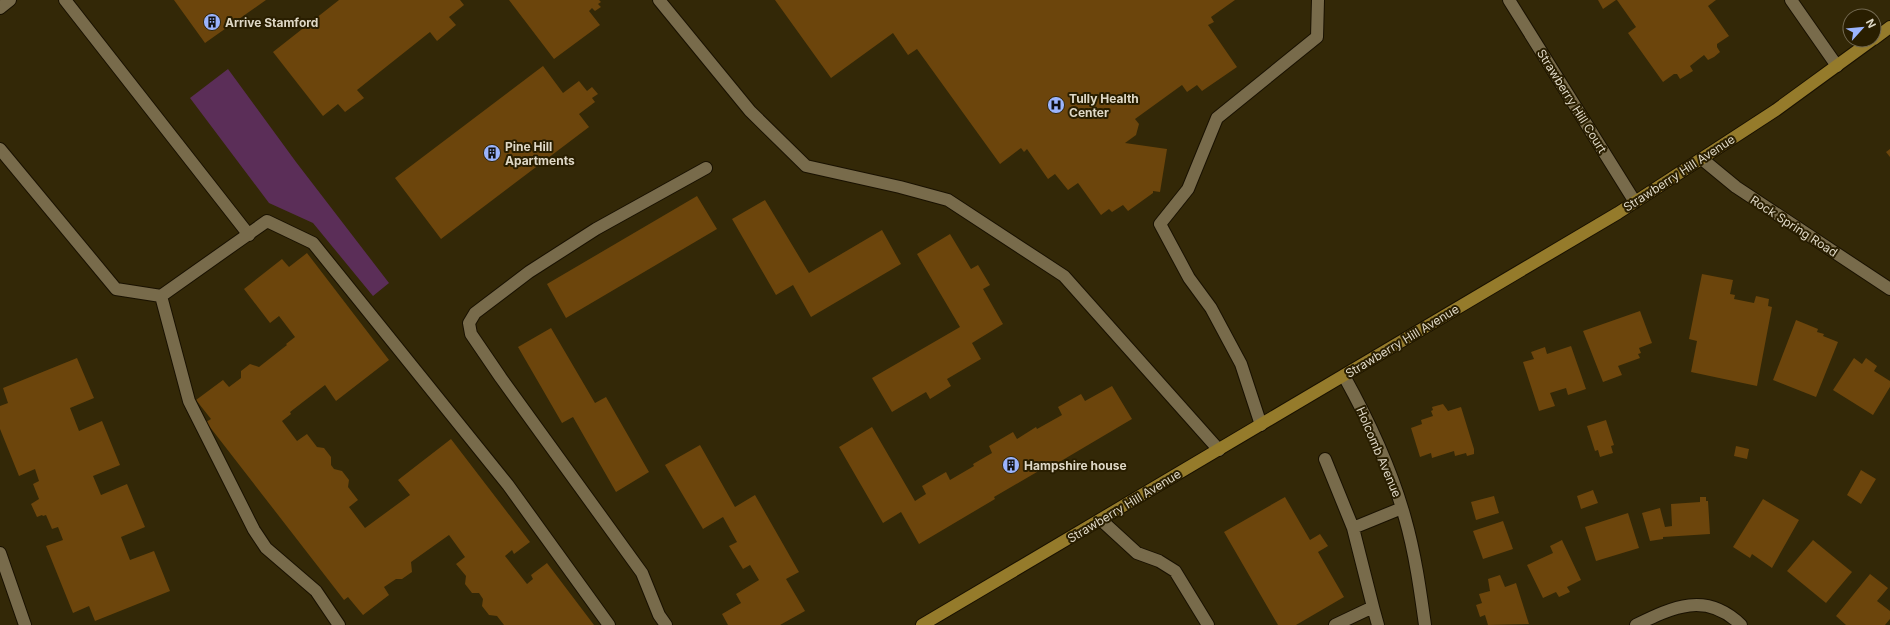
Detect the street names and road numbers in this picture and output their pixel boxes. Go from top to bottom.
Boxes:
street label: Strawberry Hill Court [1534,46,1610,156]
street label: Strawberry Hill Avenue [1621,131,1737,215]
street label: Rock Spring Road [1748,192,1840,260]
street label: Strawberry Hill Avenue [1343,301,1461,381]
street label: Holcomb Avenue [1353,405,1405,499]
street label: Strawberry Hill Avenue [1065,466,1183,546]

